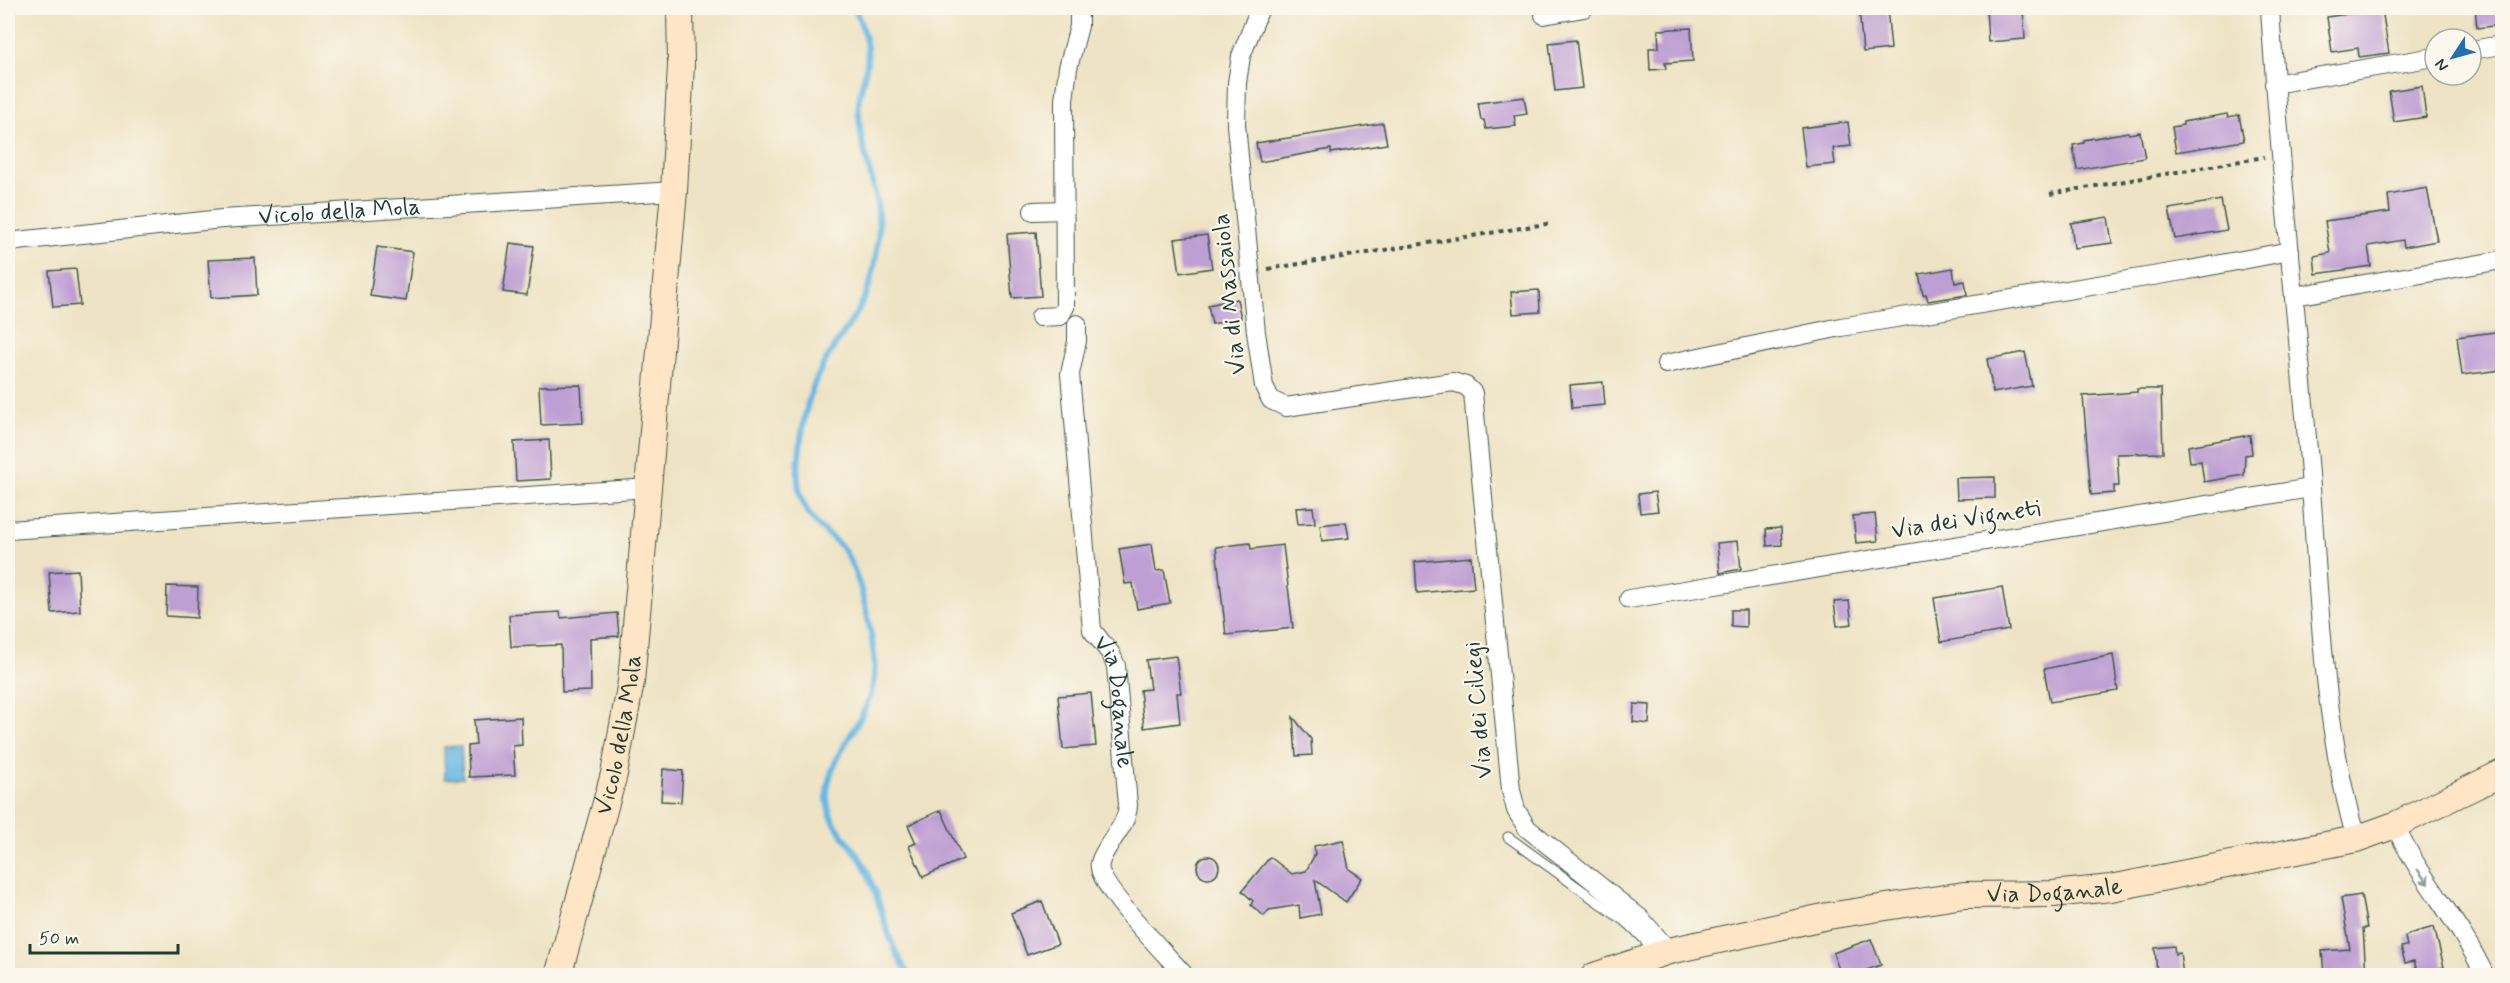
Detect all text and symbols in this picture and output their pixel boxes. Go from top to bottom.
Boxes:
north arrow [2423,27,2483,87]
text: N [2430,54,2454,75]
street label: Vicolo della Mola [257,191,422,232]
street label: Via di Massaiola [1206,212,1254,376]
street label: Via dei Vigneti [1889,493,2043,550]
street label: Via Doganale [1086,629,1140,770]
street label: Via dei Ciliegi [1458,640,1500,780]
street label: Vicolo della Mola [588,654,649,819]
one-way arrow [2417,868,2429,884]
street label: Via Doganale [1986,871,2125,913]
scale bar [30,917,178,955]
text: 50 m [39,927,79,951]

